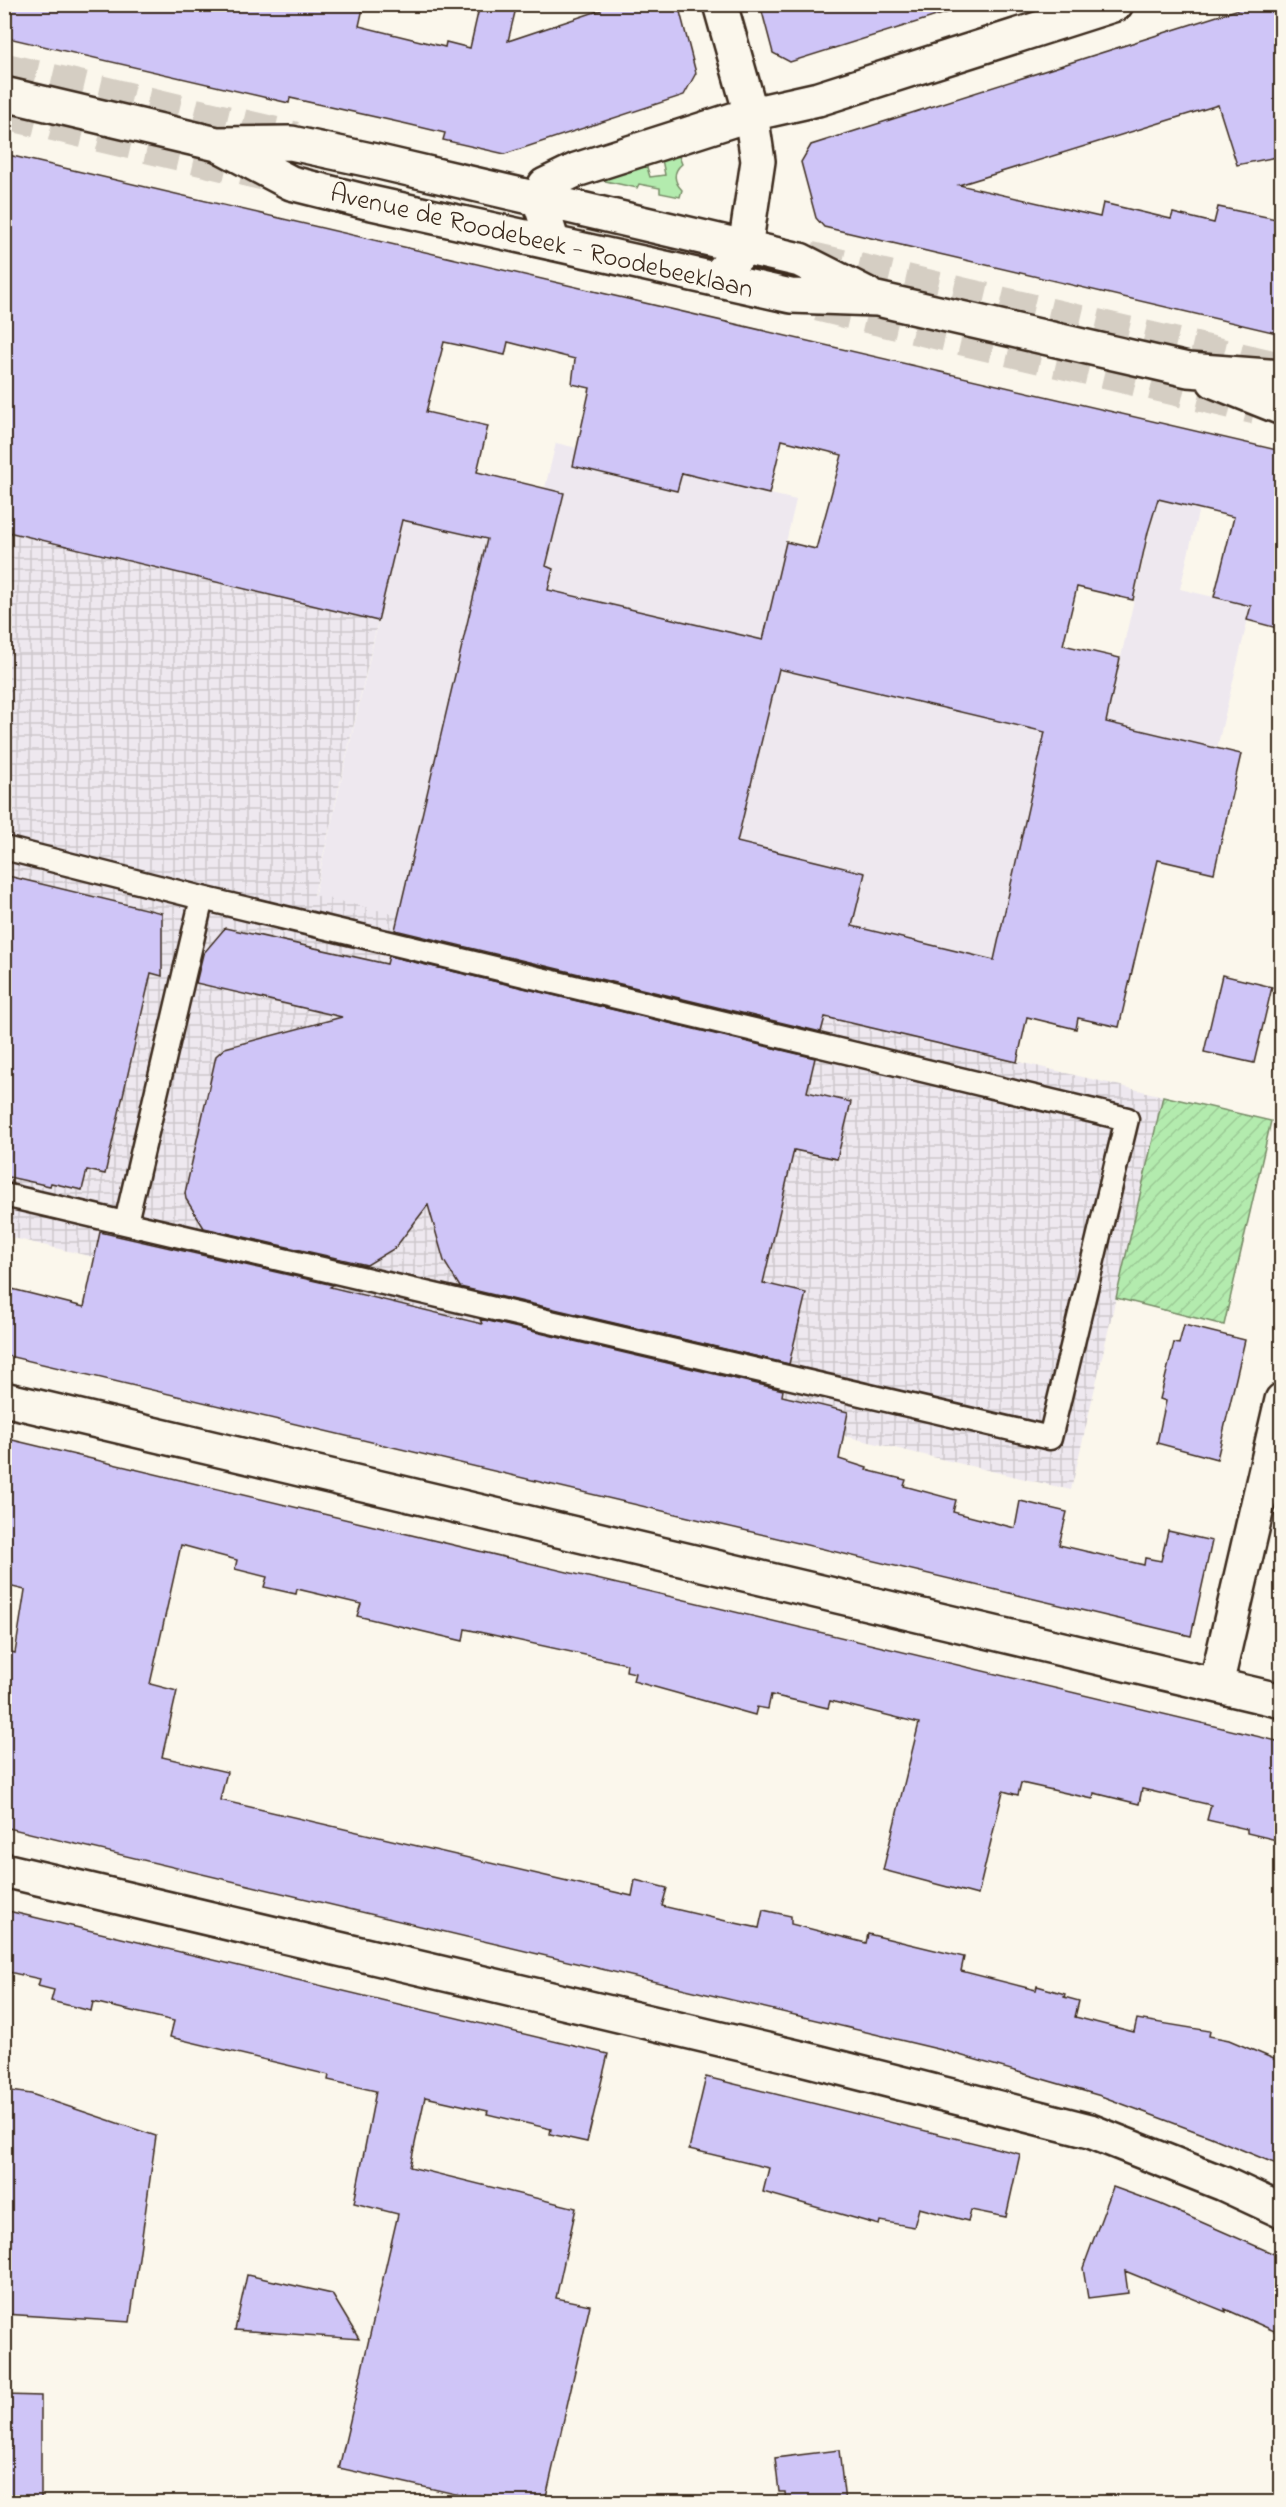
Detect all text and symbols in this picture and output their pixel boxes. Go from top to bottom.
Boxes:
street label: Avenue de Roodebeek - Roodebeeklaan [326,175,757,310]

